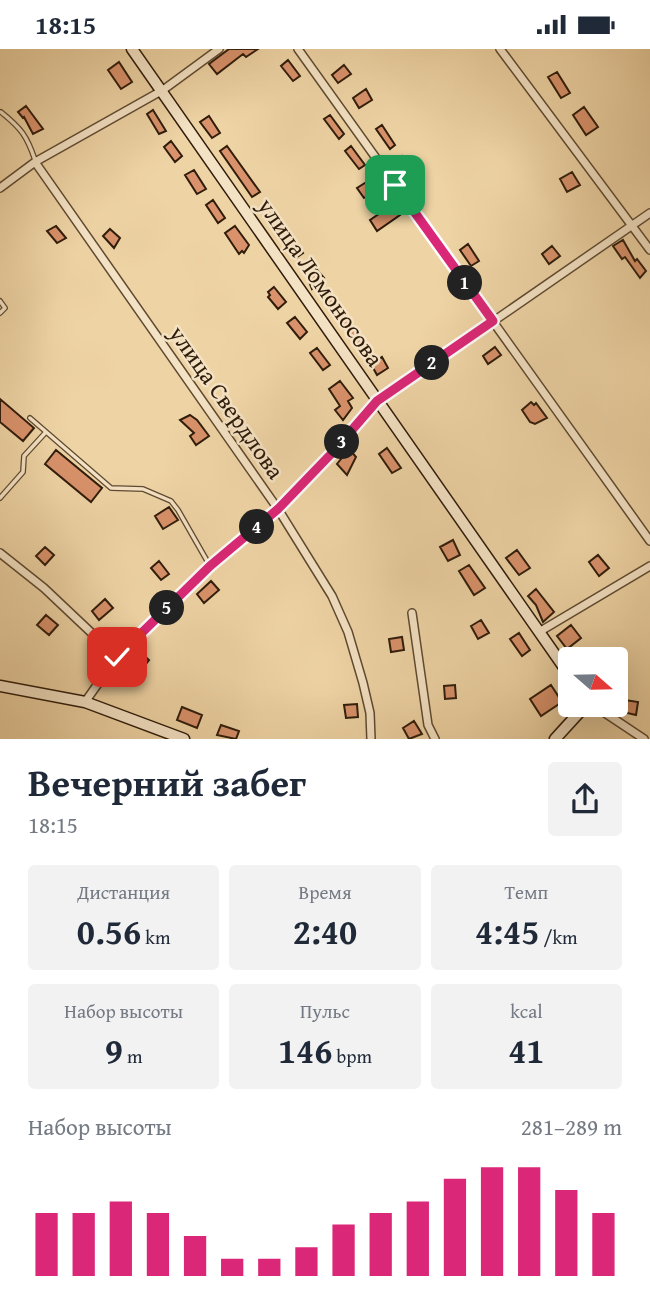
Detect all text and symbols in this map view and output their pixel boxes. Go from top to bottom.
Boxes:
text: 18:15 [35,5,96,44]
pin [365,155,425,215]
icon: arrive [376,166,414,204]
street label: улица Ломоносова [249,190,393,374]
pin: 1 [448,265,482,301]
text: 1 [460,268,469,296]
street label: улица Свердлова [160,317,293,487]
pin: 2 [414,345,450,381]
text: 2 [427,348,436,376]
pin: 3 [324,425,360,459]
text: 3 [337,427,346,455]
pin: 4 [240,510,274,545]
text: 4 [252,512,261,540]
pin: 5 [150,591,184,625]
text: 5 [162,593,171,621]
pin [87,627,147,687]
icon: check [98,638,136,676]
north arrow [558,647,628,717]
map controls [558,647,628,717]
text: Вечерний забег [28,754,306,810]
button: share [548,762,622,836]
text: 18:15 [28,808,78,841]
text: Дистанция [77,878,170,906]
text: Время [298,878,352,906]
text: Темп [504,878,548,906]
text: 0.56 [77,906,141,957]
text: 2:40 [293,906,357,957]
text: 4:45 [475,906,539,957]
text: km [141,923,170,951]
text: /km [539,923,578,951]
text: Набор высоты [64,997,183,1025]
text: Пульс [300,997,350,1025]
text: kcal [510,997,543,1025]
text: 9 [105,1025,123,1076]
text: 146 [278,1025,332,1076]
text: 41 [508,1025,544,1076]
text: m [123,1042,143,1070]
text: bpm [332,1042,372,1070]
text: Набор высоты [28,1110,172,1143]
text: 281–289 m [521,1110,622,1143]

